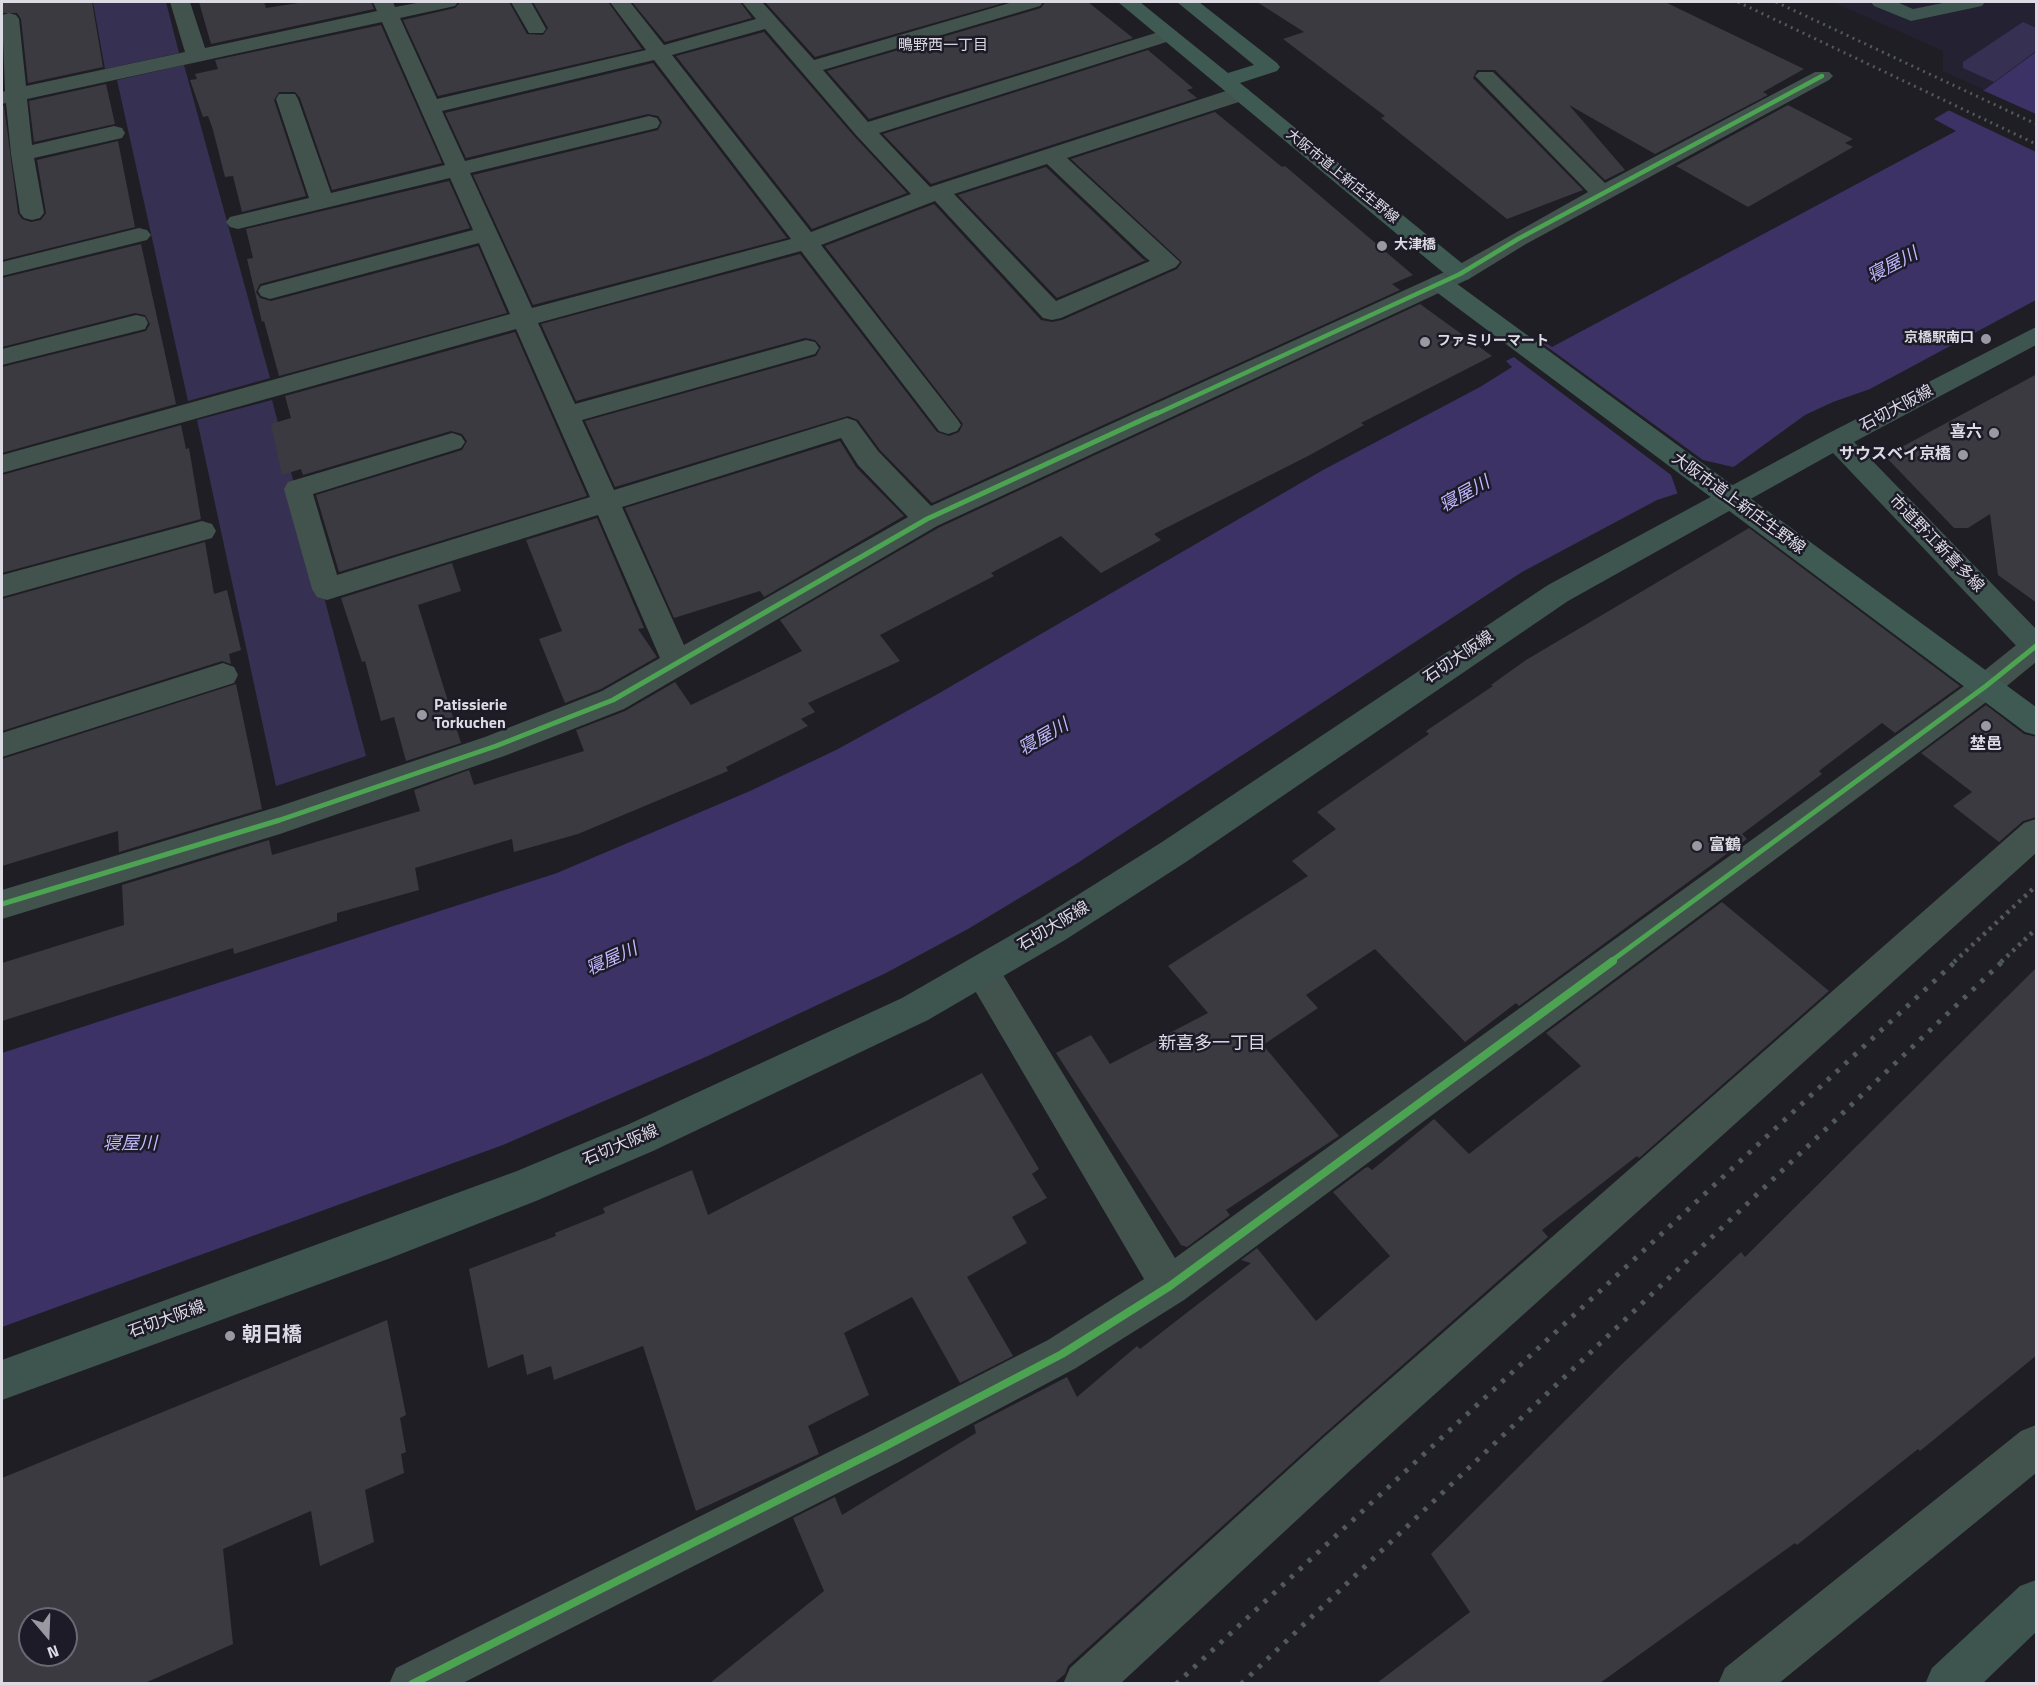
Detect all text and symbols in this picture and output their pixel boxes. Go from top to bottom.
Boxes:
district label: 鴫野西一丁目 [898,37,988,55]
street label: 大阪市道上新庄生野線 [1282,126,1402,228]
place label: 大津橋 [1394,238,1436,254]
marker: 大津橋 [1375,239,1389,253]
water label: 寝屋川 [1864,244,1922,288]
place label: 京橋駅南口 [1904,331,1974,347]
marker: 京橋駅南口 [1979,332,1993,346]
place label: ファミリーマート [1437,334,1549,350]
marker: ファミリーマート [1418,335,1432,349]
street label: 石切大阪線 [1857,382,1937,436]
place label: 喜六 [1950,423,1982,443]
marker: 喜六 [1987,426,2001,440]
place label: サウスベイ京橋 [1839,445,1951,465]
marker: サウスベイ京橋 [1956,448,1970,462]
street label: 大阪市道上新庄生野線 [1668,449,1808,559]
water label: 寝屋川 [1436,472,1494,518]
street label: 市道野江新喜多線 [1885,491,1987,597]
street label: 石切大阪線 [1420,628,1498,688]
place label: Patissierie Torkuchen [434,696,507,734]
marker: Patissierie Torkuchen [415,708,429,722]
water label: 寝屋川 [1015,715,1073,761]
marker: 埜邑 [1979,719,1993,733]
place label: 埜邑 [1970,735,2002,755]
place label: 富鶴 [1709,836,1741,856]
marker: 富鶴 [1690,839,1704,853]
street label: 石切大阪線 [1015,898,1093,956]
water label: 寝屋川 [583,939,641,981]
district label: 新喜多一丁目 [1158,1034,1266,1056]
street label: 石切大阪線 [580,1122,662,1170]
water label: 寝屋川 [103,1134,157,1156]
street label: 石切大阪線 [126,1297,208,1343]
place label: 朝日橋 [242,1324,302,1348]
marker: 朝日橋 [223,1329,237,1343]
north arrow [18,1607,78,1667]
text: N [44,1639,62,1665]

